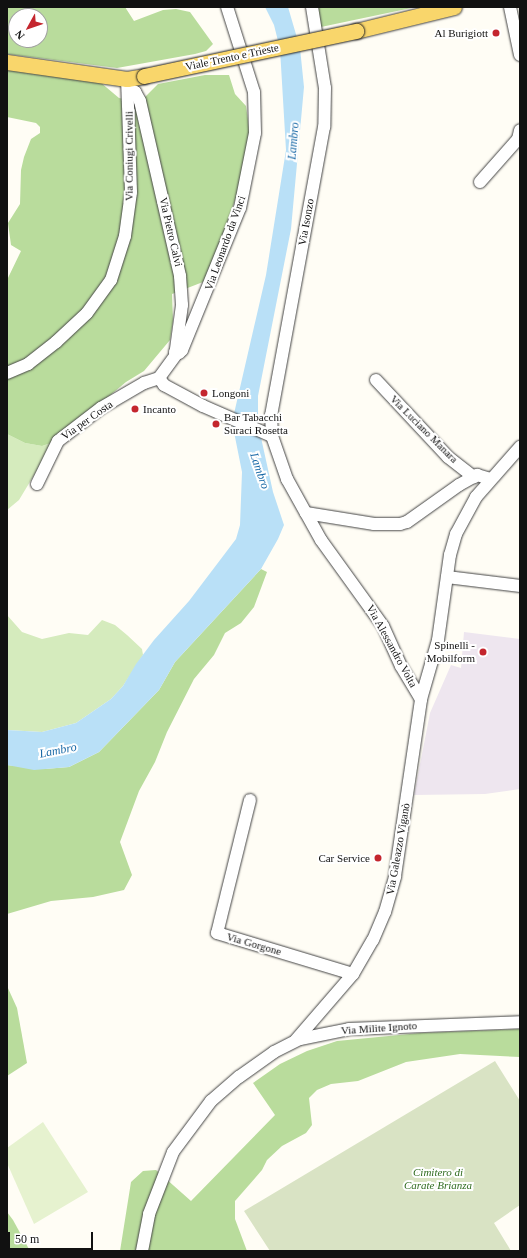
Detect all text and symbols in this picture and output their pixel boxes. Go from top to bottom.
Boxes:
north arrow [8,8,48,48]
place label: Al Burigiott [435,26,488,40]
text: N [12,28,27,42]
marker: Al Burigiott [491,28,501,38]
street label: Viale Trento e Trieste [184,41,280,73]
street label: Via Coniugi Crivelli [122,111,136,201]
water label: Lambro [285,122,303,160]
street label: Via Leonardo da Vinci [202,194,248,292]
street label: Via Pietro Calvi [157,196,185,268]
street label: Via Isonzo [295,198,317,246]
place label: Longoni [212,386,249,400]
marker: Longoni [199,388,209,398]
street label: Via Luciano Manara [387,392,461,466]
street label: Via per Costa [59,397,115,443]
place label: Incanto [143,402,176,416]
marker: Incanto [130,404,140,414]
place label: Bar Tabacchi Suraci Rosetta [224,411,288,437]
marker: Bar Tabacchi Suraci Rosetta [211,419,221,429]
water label: Lambro [246,451,272,491]
street label: Via Alessandro Volta [364,602,420,690]
place label: Spinelli - Mobilform [427,639,475,665]
marker: Spinelli - Mobilform [478,647,488,657]
water label: Lambro [38,740,78,762]
street label: Via Galeazzo Viganò [383,802,413,896]
place label: Car Service [318,851,370,865]
marker: Car Service [373,853,383,863]
street label: Via Gorgone [225,930,283,958]
street label: Via Milite Ignoto [340,1019,418,1037]
park label: Cimitero di Carate Brianza [404,1166,472,1192]
scale bar [10,1224,95,1250]
text: 50 m [15,1232,39,1246]

